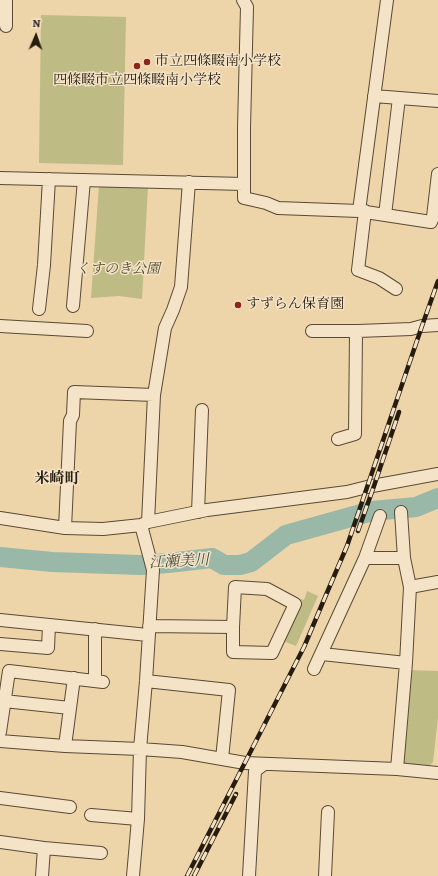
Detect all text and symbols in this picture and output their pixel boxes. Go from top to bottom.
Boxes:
north arrow [16,16,56,56]
text: N [32,16,41,31]
place label: 市立四條畷南小学校 [155,54,281,70]
marker: 市立四條畷南小学校 [142,57,152,67]
marker: 四條畷市立四條畷南小学校 [132,61,142,71]
place label: 四條畷市立四條畷南小学校 [53,73,221,89]
park label: くすのき公園 [76,262,160,278]
place label: すずらん保育園 [246,297,344,313]
marker: すずらん保育園 [233,300,243,310]
district label: 米崎町 [35,470,79,488]
water label: 江瀬美川 [149,551,209,573]

